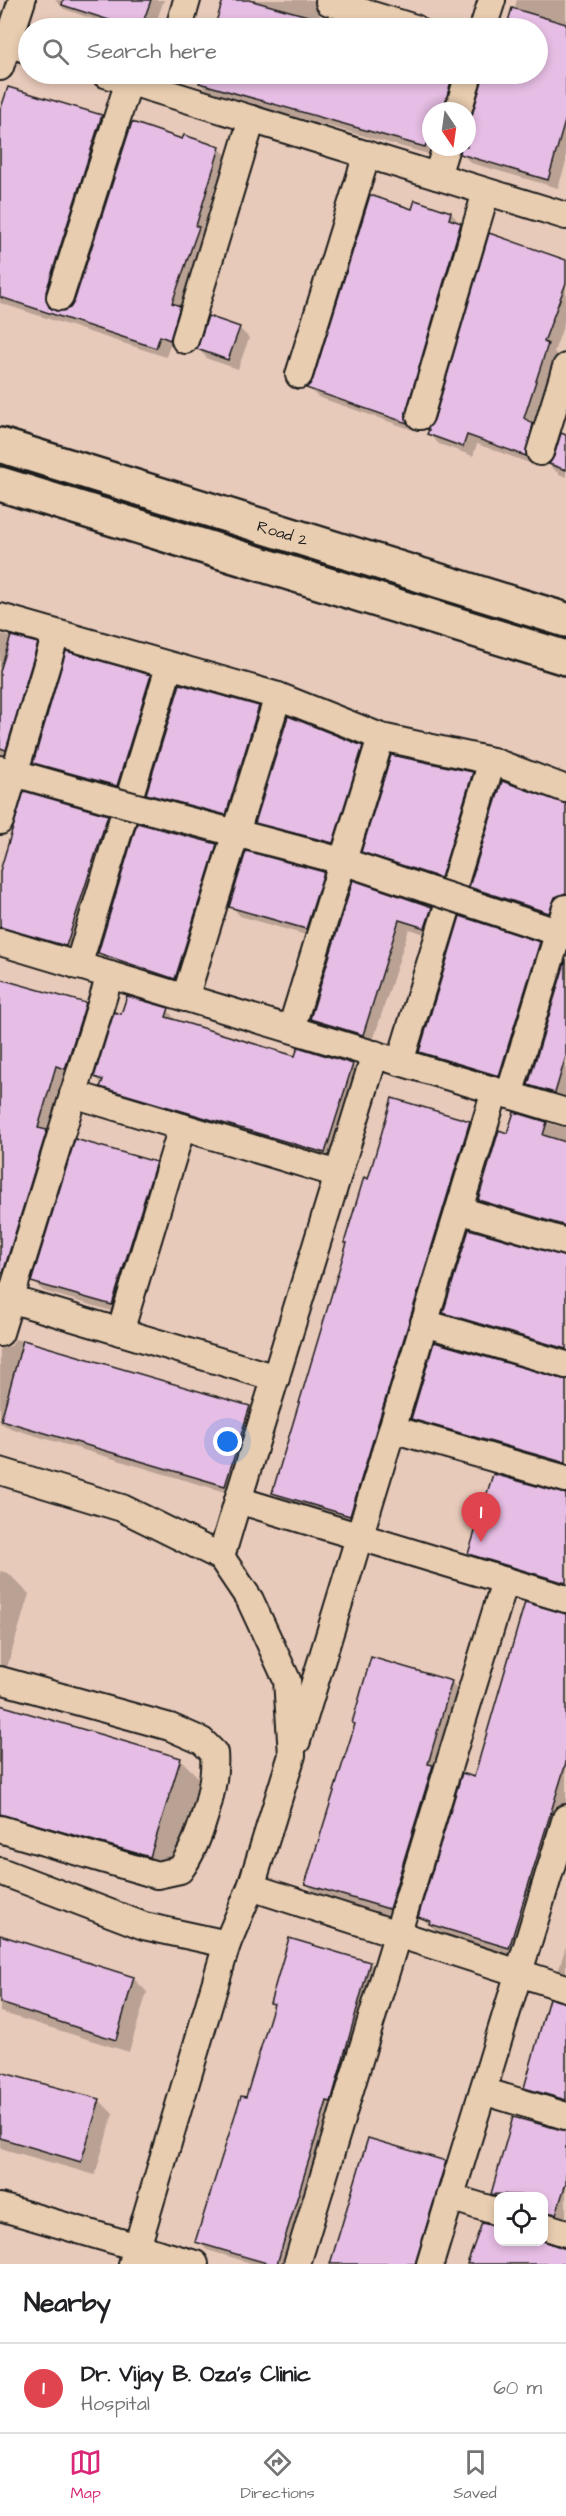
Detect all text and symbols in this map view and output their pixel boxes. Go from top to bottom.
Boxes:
search box [18,18,548,84]
icon: search [39,35,72,68]
text: Search here [87,36,217,67]
north arrow [422,102,476,156]
street label: Road 2 [254,515,311,552]
your location [213,1427,242,1456]
pin: 1 [462,1492,500,1542]
map controls [494,2192,548,2246]
button: locate [494,2192,548,2246]
text: Nearby [24,2285,111,2321]
text: Dr. Vijay B. Oza's Clinic [81,2359,311,2390]
text: 1 [42,2374,45,2402]
text: 60 m [493,2374,542,2402]
text: Hospital [81,2390,150,2418]
tab: Map [69,2446,102,2504]
tab: Directions [241,2446,315,2504]
tab: Saved [453,2446,497,2504]

